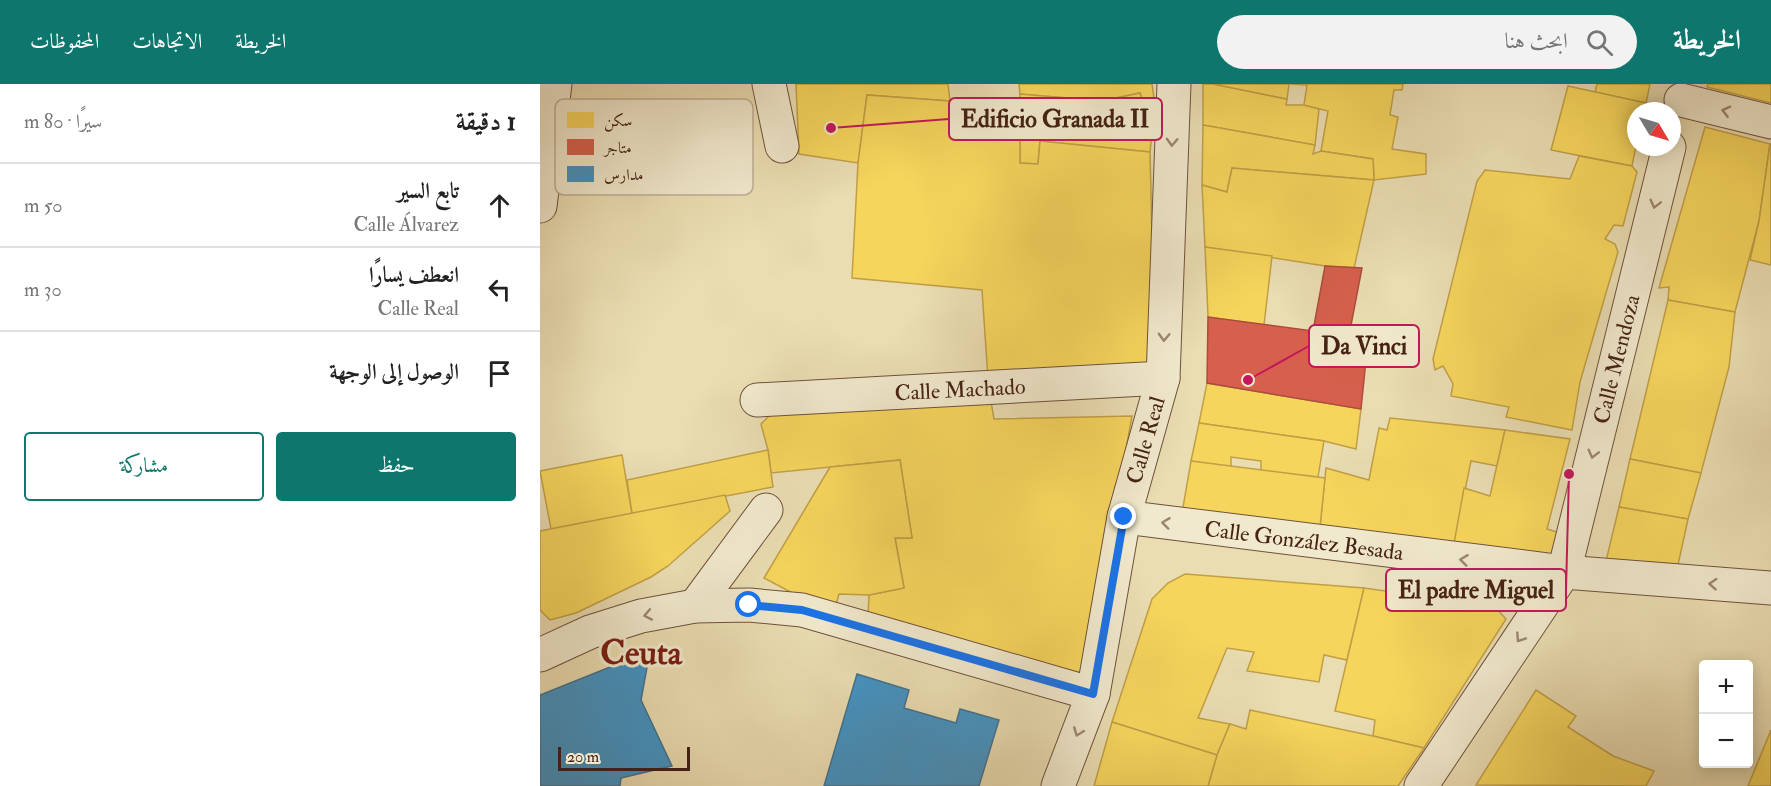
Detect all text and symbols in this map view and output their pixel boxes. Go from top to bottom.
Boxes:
search box [1217,15,1637,69]
text: الخريطة [1673,23,1741,58]
icon: search [1583,26,1616,59]
text: ابحث هنا [1505,27,1568,55]
text: المحفوظات [30,28,99,55]
text: الاتجاهات [132,28,202,55]
text: الخريطة [235,28,286,55]
callout: Edificio Granada II [949,98,1162,140]
legend [555,99,753,195]
north arrow [1627,102,1681,156]
text: Edificio Granada II [961,104,1150,135]
one-way arrow [1721,105,1731,118]
text: 1 دقيقة [456,106,516,138]
text: سيرًا · 80 m [24,109,102,134]
text: سكن [604,111,632,132]
text: متاجر [602,138,632,158]
one-way arrow [1166,138,1178,147]
text: مدارس [604,165,644,185]
text: تابع السير [397,177,459,205]
icon: ahead [483,189,516,222]
text: 50 m [24,193,63,218]
one-way arrow [1649,199,1662,209]
text: Calle Álvarez [354,212,459,237]
text: انعطف يسارًا [369,261,459,289]
icon: left [483,273,516,306]
text: 30 m [24,277,62,302]
street label: Calle Mendoza [1587,291,1647,427]
text: Calle Real [378,296,459,321]
callout: Da Vinci [1309,325,1419,367]
text: Da Vinci [1321,331,1408,362]
one-way arrow [1158,333,1171,342]
icon: arrive [483,357,516,390]
text: الوصول إلى الوجهة [329,358,459,386]
street label: Calle Machado [894,373,1026,407]
street label: Calle Real [1120,393,1172,487]
button: مشاركة [24,432,264,501]
button: حفظ [276,432,516,501]
one-way arrow [1587,449,1600,459]
route end [1110,503,1136,529]
street label: Calle González Besada [1203,515,1406,567]
one-way arrow [1162,517,1171,529]
one-way arrow [1460,554,1469,566]
callout: El padre Miguel [1386,569,1566,611]
text: El padre Miguel [1398,575,1555,606]
one-way arrow [1708,577,1717,590]
route start [735,591,761,617]
one-way arrow [643,608,653,621]
district label: Ceuta [600,632,683,675]
one-way arrow [1515,632,1527,642]
map controls [1699,660,1753,768]
button: + [1699,660,1753,714]
button: − [1699,714,1753,768]
one-way arrow [1073,726,1086,736]
scale bar [558,744,690,772]
text: 20 m [567,747,599,767]

